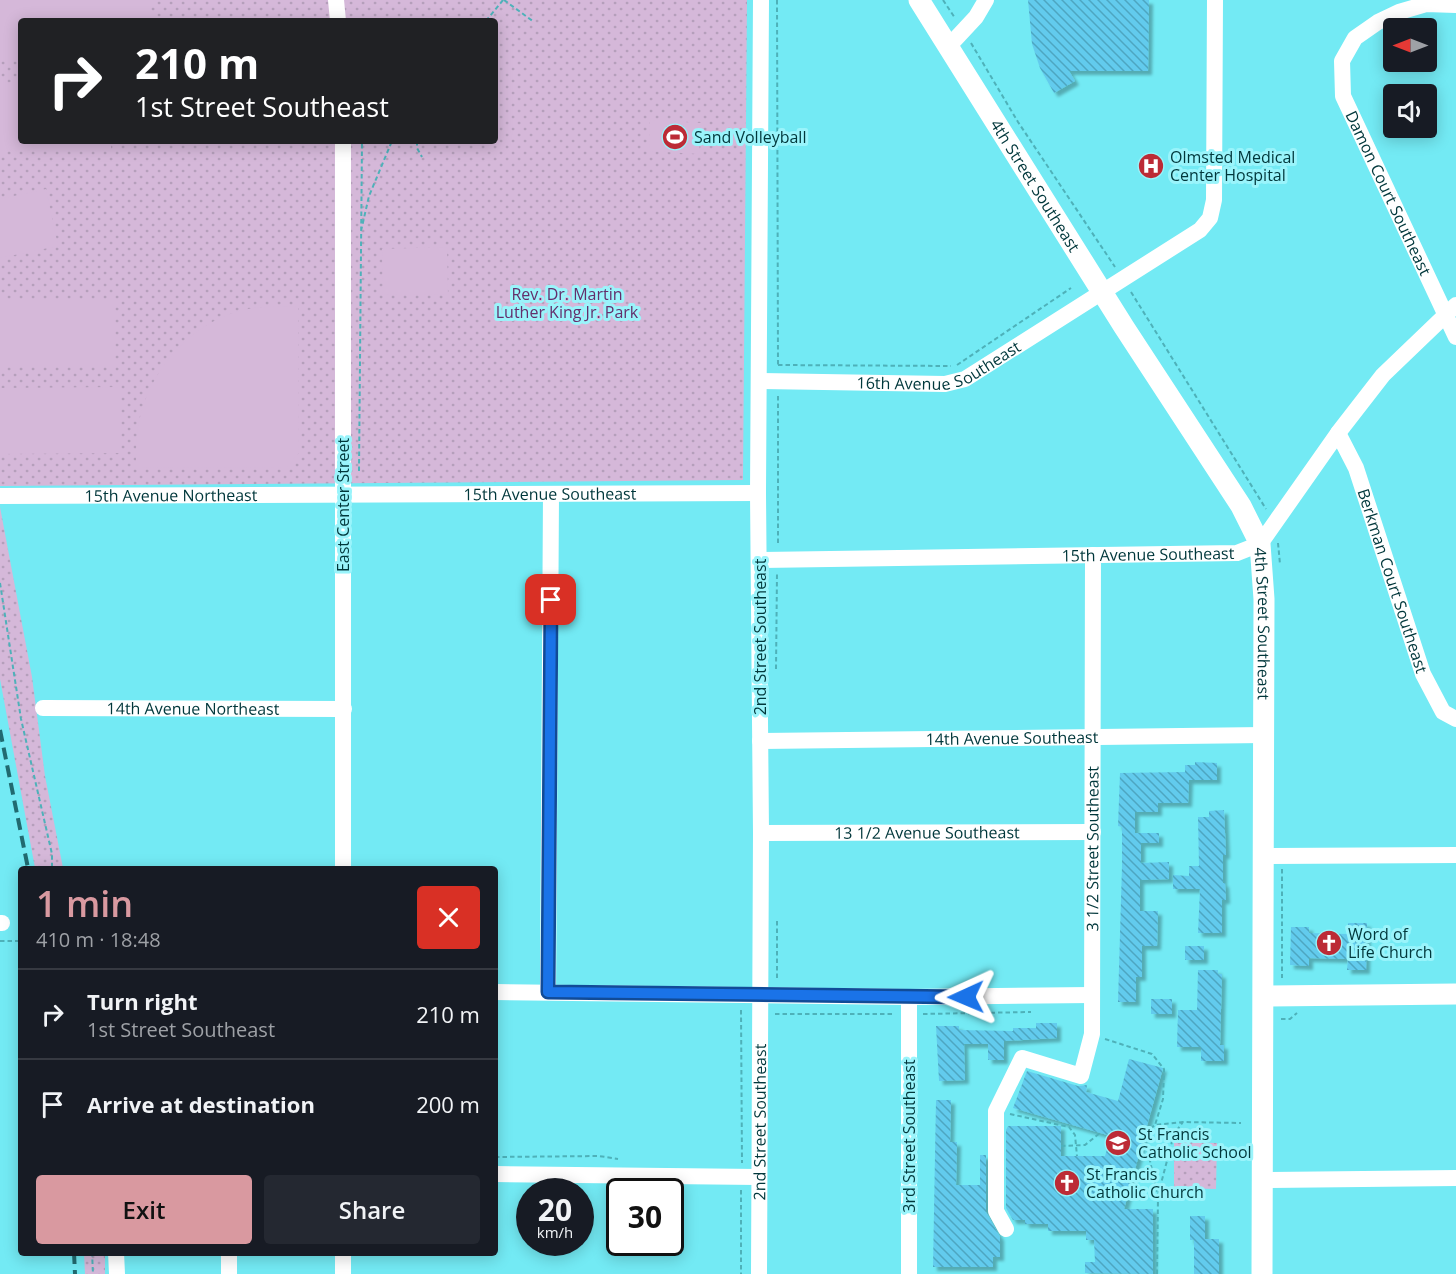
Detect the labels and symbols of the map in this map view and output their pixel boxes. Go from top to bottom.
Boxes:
north arrow [1383,18,1437,72]
street label: Damon Court Southeast [1340,107,1437,279]
street label: 4th Street Southeast [985,115,1085,256]
sports icon: Sand Volleyball [660,122,690,152]
place label: Sand Volleyball [694,126,806,148]
place label: Olmsted Medical Center Hospital [1170,146,1295,186]
hospital icon: Olmsted Medical Center Hospital [1136,151,1166,181]
park label: Rev. Dr. Martin Luther King Jr. Park [496,283,639,323]
street label: 16th Avenue Southeast [856,335,1025,396]
street label: East Center Street [332,438,354,572]
street label: 15th Avenue Southeast [464,482,637,505]
street label: 15th Avenue Northeast [85,484,258,507]
street label: Berkman Court Southeast [1352,486,1433,676]
street label: 15th Avenue Southeast [1061,542,1235,567]
street label: 4th Street Southeast [1249,547,1275,700]
street label: 2nd Street Southeast [749,558,771,715]
pin [525,574,576,625]
street label: 14th Avenue Northeast [107,697,280,720]
street label: 14th Avenue Southeast [925,726,1099,750]
street label: 3 1/2 Street Southeast [1081,766,1104,931]
street label: 13 1/2 Avenue Southeast [834,821,1020,844]
place label: Word of Life Church [1348,923,1433,963]
church icon: Word of Life Church [1314,928,1344,958]
position arrow [934,965,998,1029]
street label: 2nd Street Southeast [748,1043,771,1200]
street label: 3rd Street Southeast [898,1059,920,1213]
place label: St Francis Catholic School [1138,1123,1252,1163]
school or university icon: St Francis Catholic School [1103,1128,1133,1158]
place label: St Francis Catholic Church [1086,1163,1204,1203]
church icon: St Francis Catholic Church [1052,1168,1082,1198]
speed limit sign: 30 [606,1178,684,1256]

